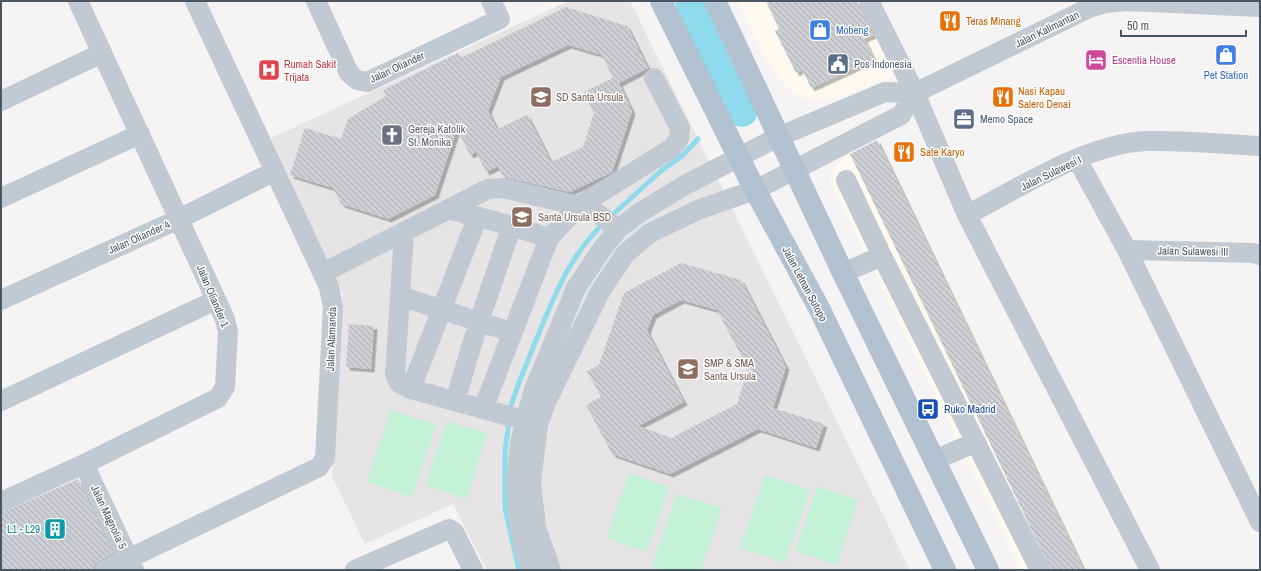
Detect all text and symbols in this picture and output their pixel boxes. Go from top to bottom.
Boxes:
street label: Jalan Kalimantan [1013,7,1081,51]
restaurant icon: Teras Minang [937,8,963,34]
scale bar [1121,12,1246,38]
place label: Teras Minang [966,14,1021,28]
shop icon: Mobeng [807,17,833,43]
text: 50 m [1127,18,1149,34]
place label: Mobeng [836,23,869,37]
shop icon: Pet Station [1213,42,1239,68]
hotel icon: Escentia House [1083,47,1109,73]
street label: Jalan Oliander [367,48,427,86]
public building icon: Pos Indonesia [825,51,851,77]
place label: Escentia House [1112,53,1176,67]
hospital icon: Rumah Sakit Trijata [256,57,282,83]
place label: Rumah Sakit Trijata [284,57,337,84]
place label: Pos Indonesia [854,57,912,71]
place label: Pet Station [1204,68,1248,82]
school or university icon: SD Santa Ursula [528,84,554,110]
restaurant icon: Nasi Kapau Salero Denai [990,84,1016,110]
place label: Nasi Kapau Salero Denai [1018,84,1071,111]
place label: SD Santa Ursula [556,90,623,104]
office icon: Memo Space [951,106,977,132]
place label: Memo Space [980,112,1033,126]
church icon: Gereja Katolik St. Monika [379,122,405,148]
place label: Gereja Katolik St. Monika [408,122,466,149]
restaurant icon: Sate Karyo [891,139,917,165]
place label: Sate Karyo [920,145,965,159]
street label: Jalan Sulawesi I [1018,152,1084,194]
school or university icon: Santa Ursula BSD [509,204,535,230]
place label: Santa Ursula BSD [538,210,611,224]
street label: Jalan Oliander 4 [106,217,172,257]
street label: Jalan Sulawesi III [1158,243,1228,259]
street label: Jalan Letnan Sutopo [779,244,831,324]
street label: Jalan Oliander 1 [194,263,232,329]
street label: Jalan Alamanda [323,307,339,371]
school or university icon: SMP & SMA Santa Ursula [675,356,701,382]
place label: SMP & SMA Santa Ursula [704,356,756,383]
bus stop icon: Ruko Madrid [915,396,941,422]
place label: Ruko Madrid [944,402,996,416]
street label: Jalan Magnolia 5 [88,483,130,551]
building icon: L1 - L29 [42,516,68,542]
place label: L1 - L29 [7,522,40,536]

